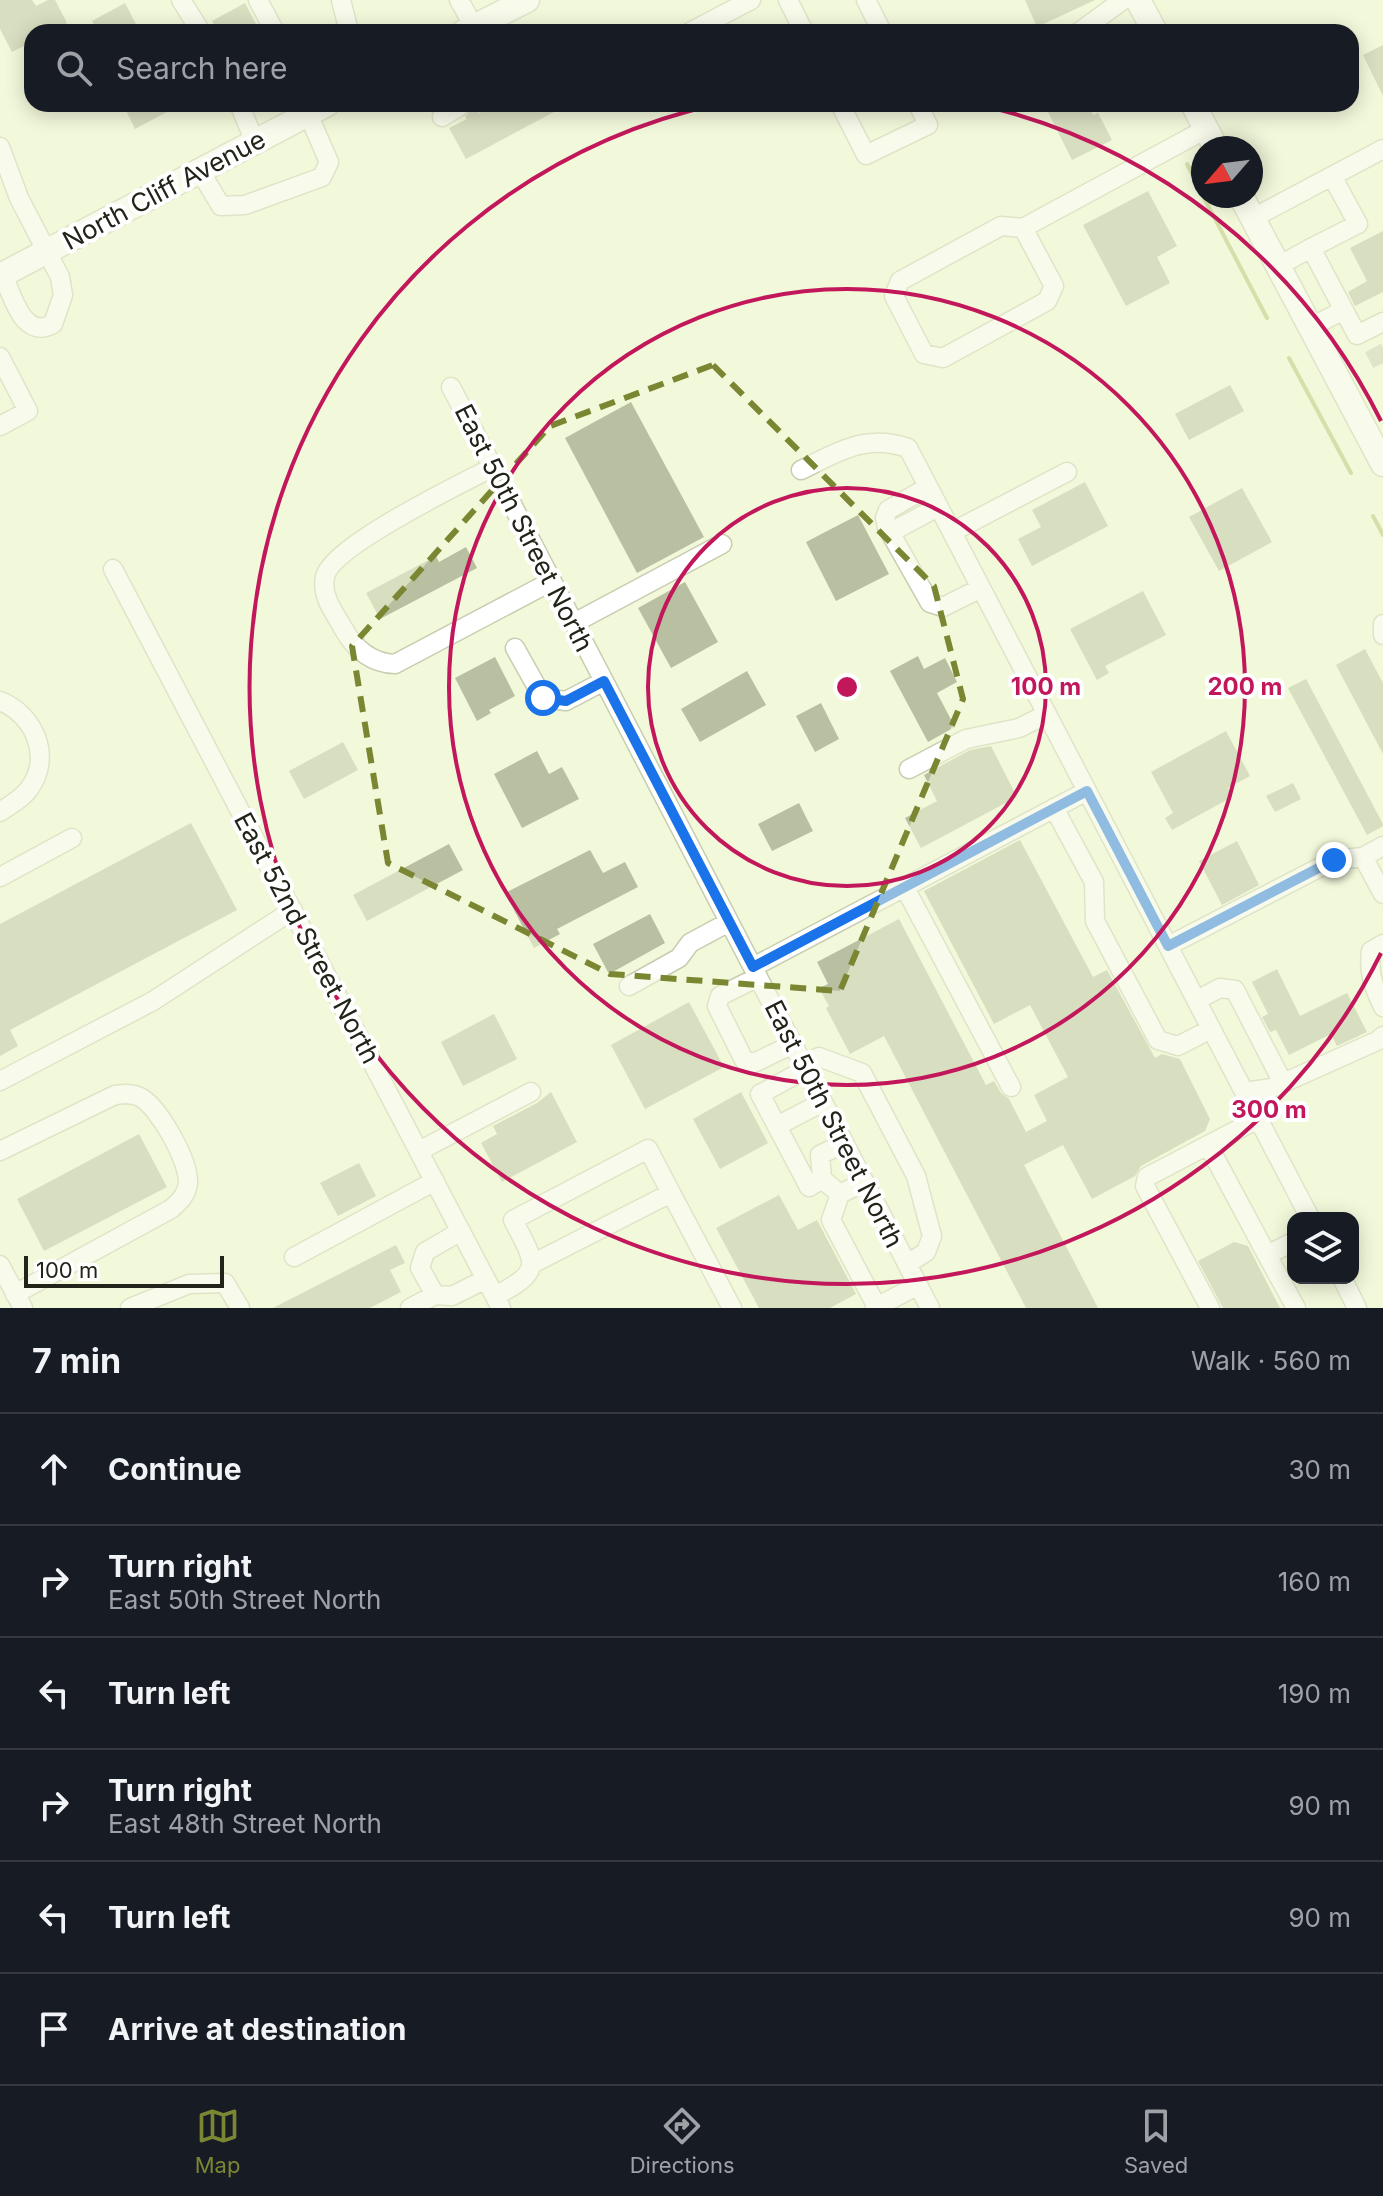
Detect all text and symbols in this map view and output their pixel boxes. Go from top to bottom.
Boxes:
search box [24,24,1359,112]
icon: search [52,46,96,90]
text: Search here [116,50,288,86]
street label: North Cliff Avenue [57,123,270,256]
north arrow [1191,136,1263,208]
street label: East 50th Street North [449,399,600,657]
text: 100 m [1011,672,1081,701]
text: 200 m [1207,672,1283,701]
centre of rings [833,673,861,701]
route start [525,680,561,716]
street label: East 52nd Street North [228,807,387,1069]
route end [1316,842,1352,878]
street label: East 50th Street North [759,995,910,1253]
text: 300 m [1231,1095,1307,1124]
map controls [1287,1212,1359,1284]
button: layers [1287,1212,1359,1284]
scale bar [24,1252,224,1288]
text: 100 m [36,1257,98,1283]
text: 7 min [32,1340,121,1381]
text: Walk · 560 m [1191,1345,1351,1376]
icon: ahead [32,1447,76,1491]
text: Continue [108,1451,242,1487]
text: 30 m [1288,1454,1351,1485]
text: Turn right [108,1548,252,1584]
icon: right [32,1559,76,1603]
text: 160 m [1278,1566,1351,1597]
text: East 50th Street North [108,1584,381,1615]
icon: left [32,1671,76,1715]
text: Turn left [108,1675,230,1711]
text: 190 m [1278,1678,1351,1709]
text: Turn right [108,1772,252,1808]
icon: right [32,1783,76,1827]
text: 90 m [1288,1790,1351,1821]
text: East 48th Street North [108,1808,382,1839]
icon: left [32,1895,76,1939]
text: Turn left [108,1899,230,1935]
text: 90 m [1288,1902,1351,1933]
icon: arrive [32,2007,76,2051]
text: Arrive at destination [108,2011,406,2047]
tab: Map [195,2104,240,2178]
tab: Directions [630,2104,735,2178]
tab: Saved [1124,2104,1188,2178]

